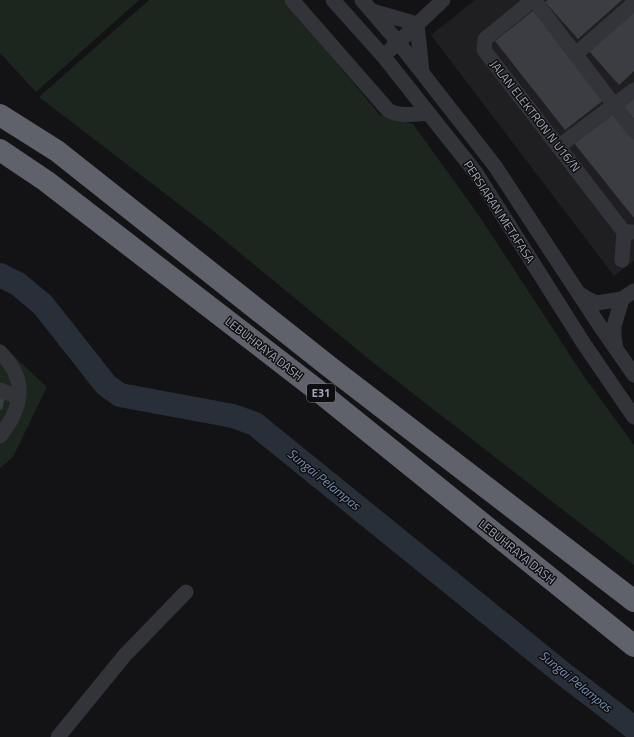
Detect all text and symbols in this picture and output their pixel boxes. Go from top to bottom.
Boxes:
street label: JALAN ELEKTRON N U16/N [486,56,585,176]
street label: PERSIARAN METAFASA [459,157,540,267]
street label: LEBUHRAYA DASH [221,312,307,385]
road number: E31 [307,384,335,402]
water label: Sungai Pelampas [283,443,366,516]
street label: LEBUHRAYA DASH [475,515,560,589]
water label: Sungai Pelampas [535,645,618,718]

